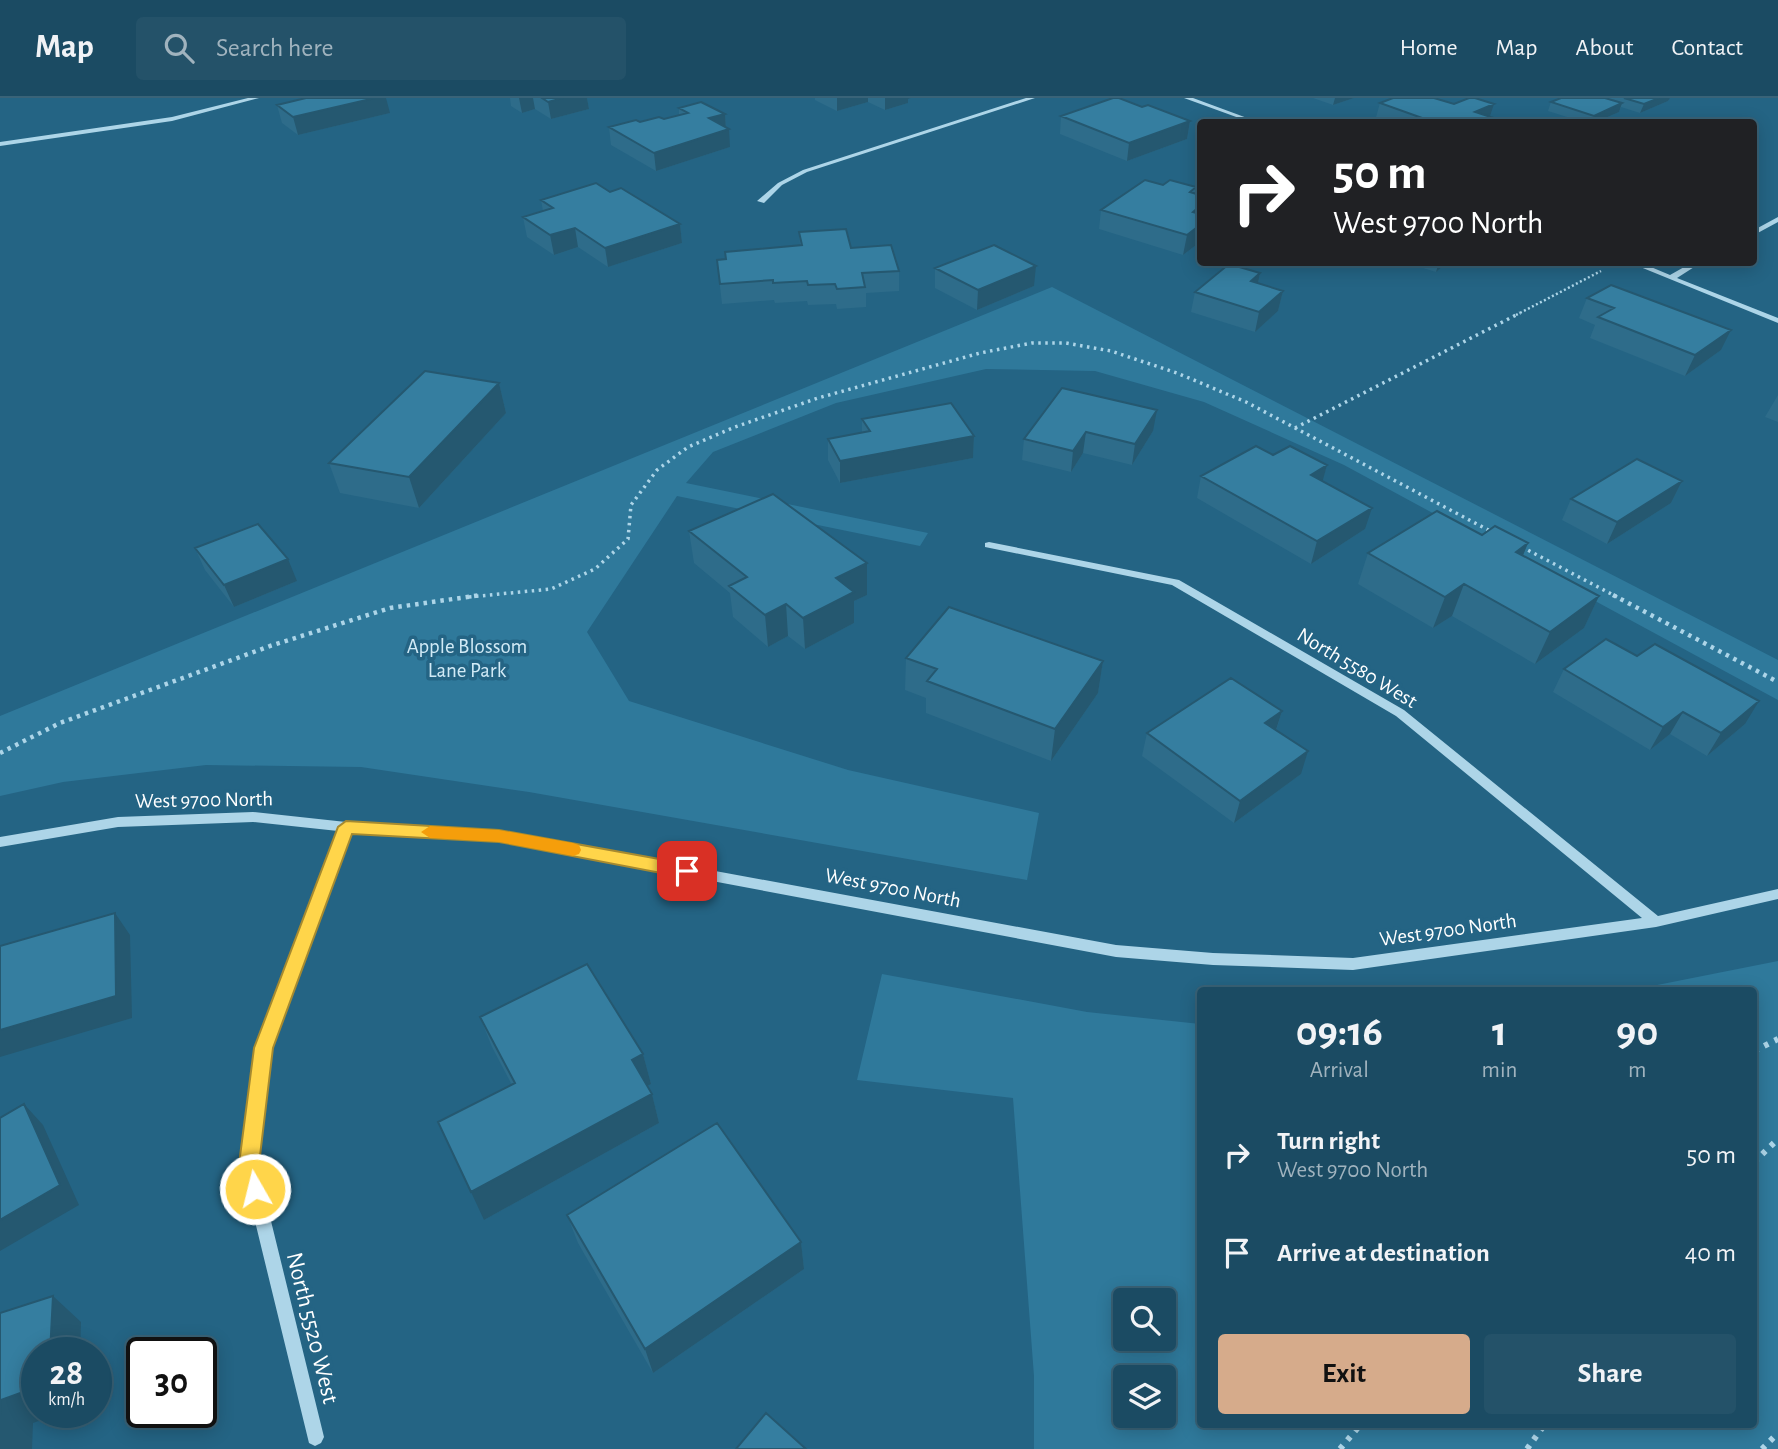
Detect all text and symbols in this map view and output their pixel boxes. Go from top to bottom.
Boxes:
search box [136,17,626,80]
icon: search [160,29,198,67]
text: Map [35,31,94,64]
text: Search here [216,35,334,61]
text: Home [1400,36,1458,60]
text: Map [1496,36,1538,60]
text: About [1576,36,1633,60]
text: Contact [1671,36,1743,60]
icon: right [1218,147,1309,238]
text: 50 m [1333,149,1427,198]
text: West 9700 North [1333,207,1544,239]
street label: North 5580 West [1293,624,1421,712]
park label: Apple Blossom Lane Park [407,636,527,681]
street label: West 9700 North [135,788,273,812]
pin [657,841,717,901]
icon: arrive [668,852,706,890]
street label: West 9700 North [823,865,963,911]
street label: West 9700 North [1378,910,1518,950]
text: 09:16 [1296,1011,1383,1053]
text: 1 [1492,1011,1507,1053]
text: 90 [1616,1011,1658,1053]
text: Arrival [1310,1059,1369,1082]
text: min [1482,1059,1517,1082]
text: m [1628,1059,1646,1082]
text: Turn right [1277,1128,1380,1154]
icon: right [1218,1136,1256,1174]
text: 50 m [1686,1142,1736,1168]
position arrow [218,1152,292,1226]
text: West 9700 North [1277,1159,1428,1182]
icon: arrive [1218,1234,1256,1272]
text: Arrive at destination [1277,1240,1490,1266]
text: 40 m [1685,1240,1736,1266]
street label: North 5520 West [282,1250,342,1406]
map controls [1113,1288,1176,1428]
button: search [1113,1288,1176,1351]
button: Exit [1218,1334,1470,1414]
button: Share [1484,1334,1736,1414]
speed limit sign: 30 [126,1337,217,1428]
text: 28 [50,1356,83,1391]
button: layers [1113,1365,1176,1428]
text: km/h [48,1391,85,1409]

